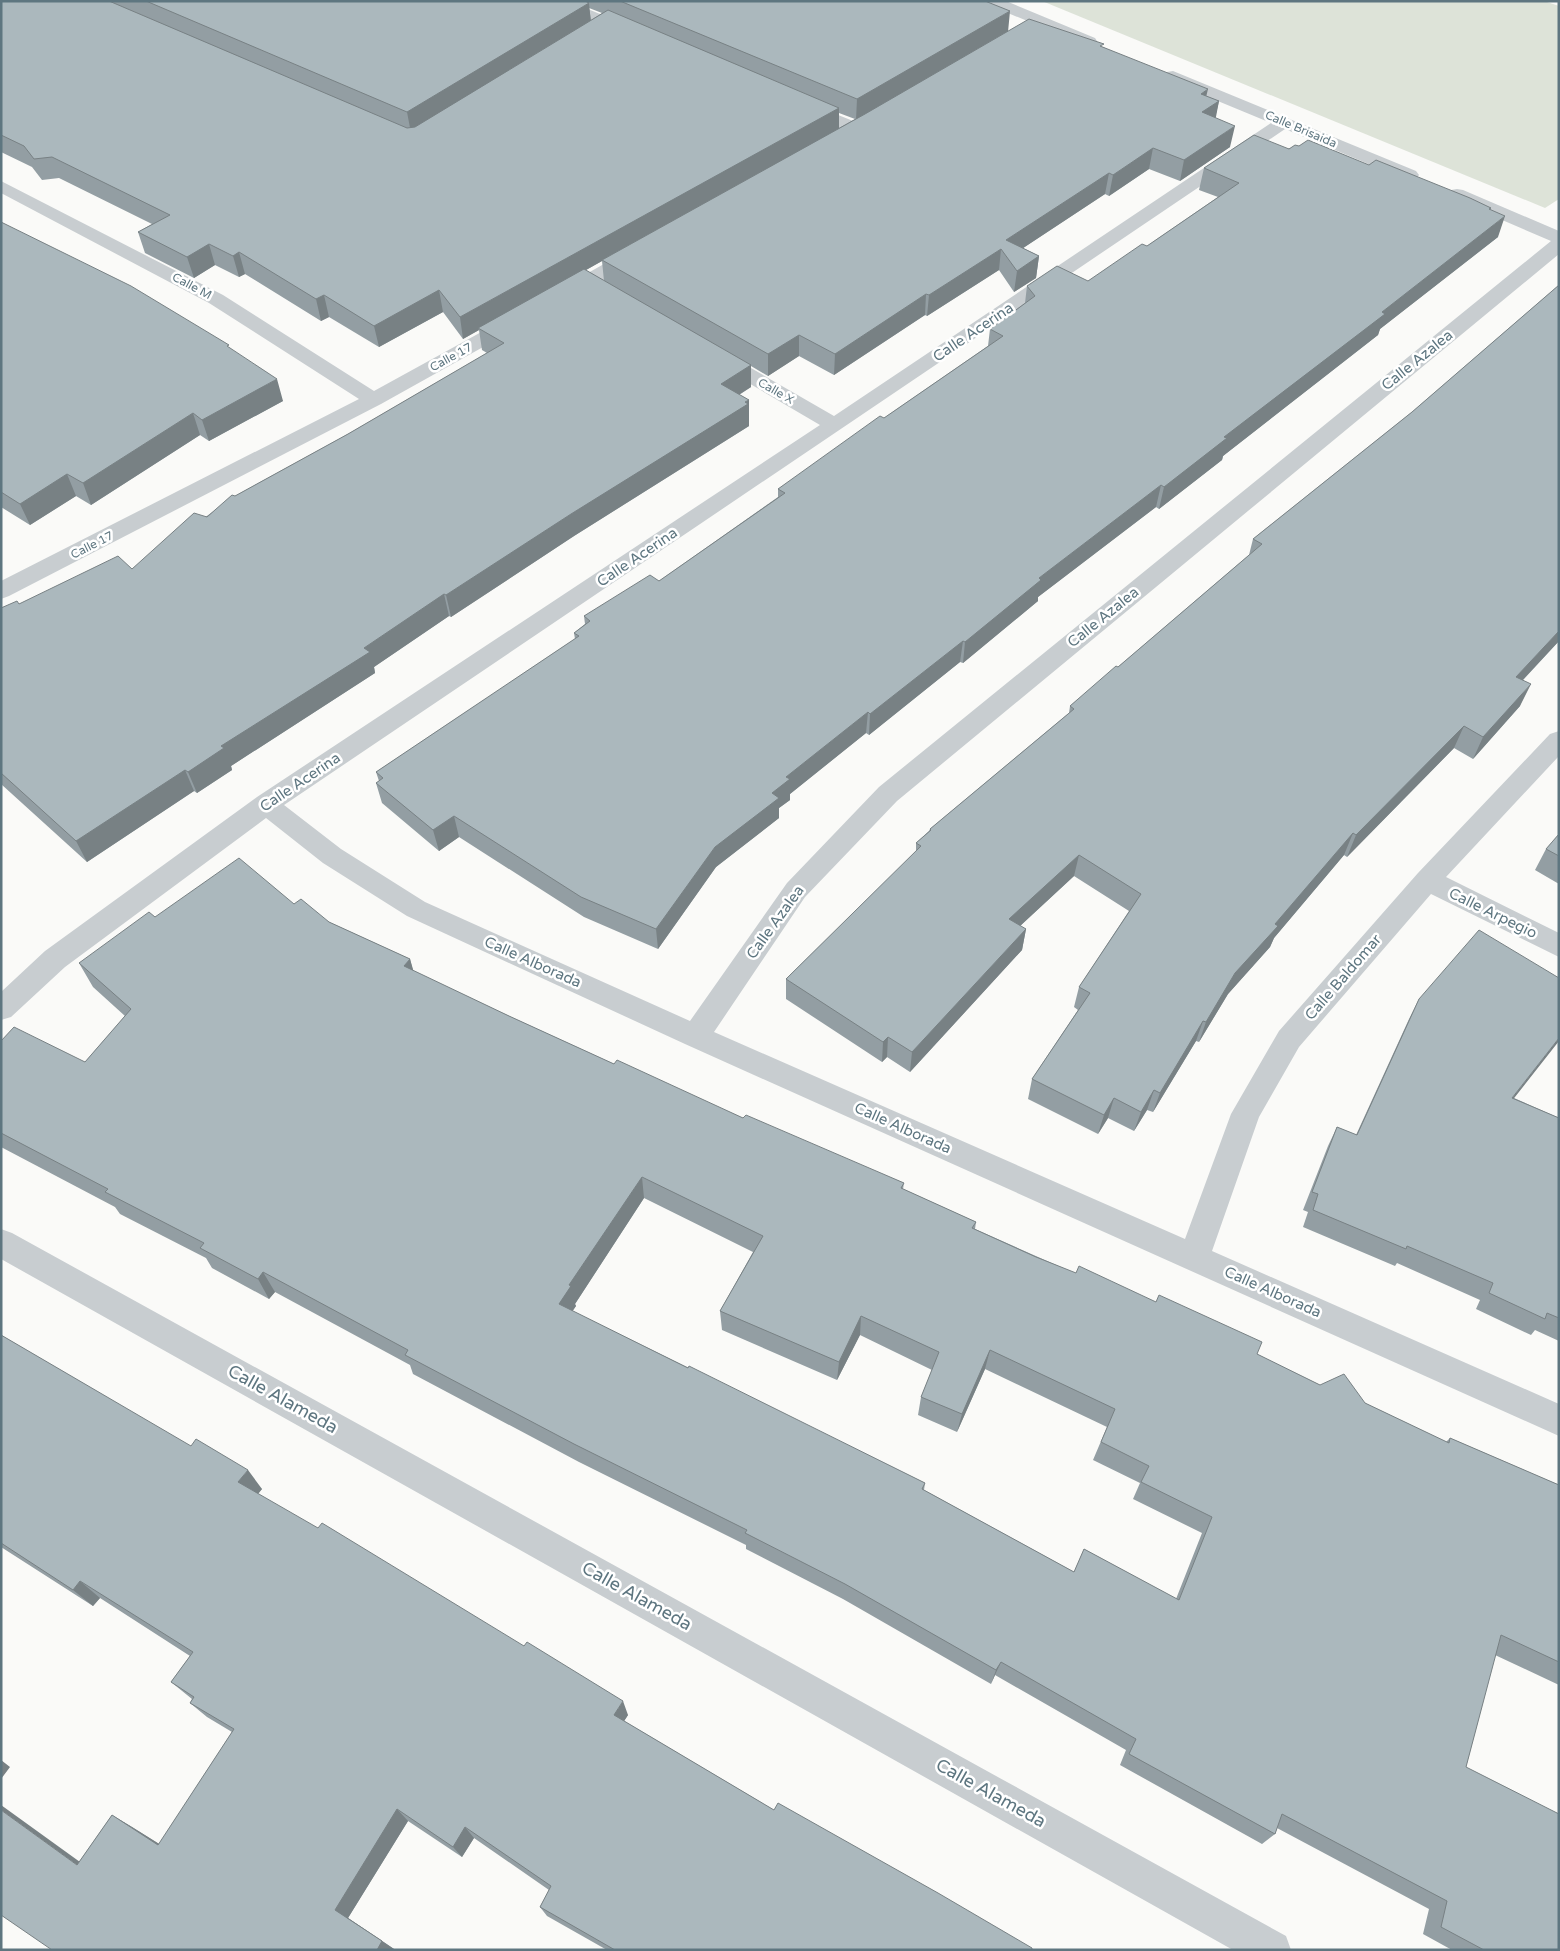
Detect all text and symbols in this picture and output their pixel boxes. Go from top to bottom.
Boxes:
street label: Calle Brisaida [1263,108,1339,150]
street label: Calle M [170,270,214,302]
street label: Calle Acerina [929,298,1017,366]
street label: Calle Azalea [1378,326,1456,394]
street label: Calle 17 [427,340,475,374]
street label: Calle X [756,375,796,407]
street label: Calle Acerina [593,523,681,591]
street label: Calle 17 [68,528,116,562]
street label: Calle Azalea [1064,583,1142,651]
street label: Calle Acerina [256,748,344,816]
street label: Calle Azalea [742,882,808,962]
street label: Calle Arpegio [1446,884,1540,942]
street label: Calle Baldomar [1301,930,1385,1024]
street label: Calle Alborada [482,933,584,991]
street label: Calle Alborada [852,1099,954,1157]
street label: Calle Alborada [1222,1263,1324,1321]
street label: Calle Alameda [224,1360,342,1438]
street label: Calle Alameda [578,1557,696,1635]
street label: Calle Alameda [932,1754,1050,1832]

